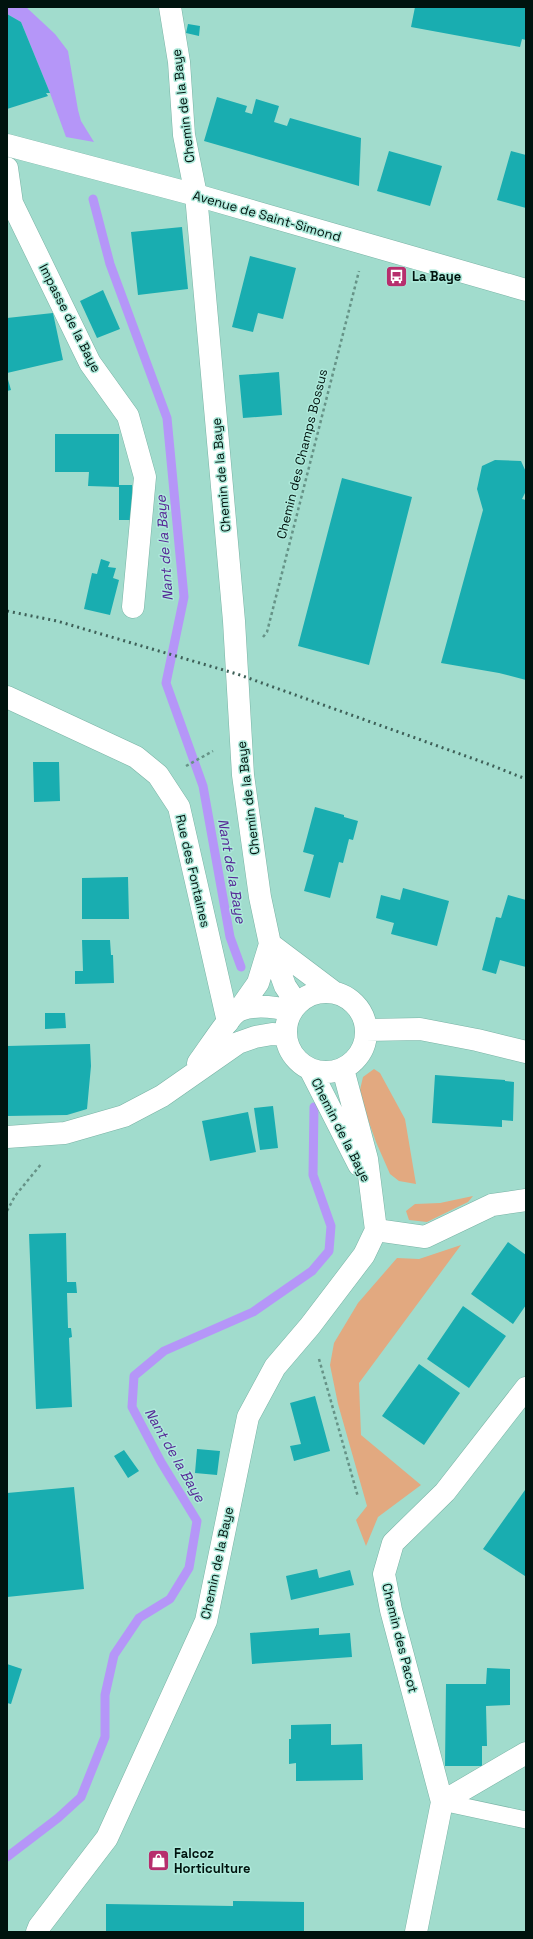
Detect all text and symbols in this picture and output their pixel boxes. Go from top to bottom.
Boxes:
street label: Chemin de la Baye [168,48,198,164]
street label: Avenue de Saint-Simond [191,187,343,245]
street label: Impasse de la Baye [35,261,105,375]
bus stop icon: La Baye [384,263,410,289]
place label: La Baye [412,268,461,285]
street label: Chemin des Champs Bossus [273,367,331,541]
street label: Chemin de la Baye [208,417,234,533]
water label: Nant de la Baye [151,494,177,601]
street label: Chemin de la Baye [233,740,263,856]
street label: Rue des Fontaines [172,813,214,929]
water label: Nant de la Baye [214,817,250,925]
street label: Chemin de la Baye [307,1075,375,1185]
water label: Nant de la Baye [141,1405,210,1506]
street label: Chemin de la Baye [197,1505,237,1621]
street label: Chemin des Pacot [378,1581,422,1695]
place label: Falcoz Horticulture [174,1845,250,1877]
shop icon: Falcoz Horticulture [145,1847,171,1873]

